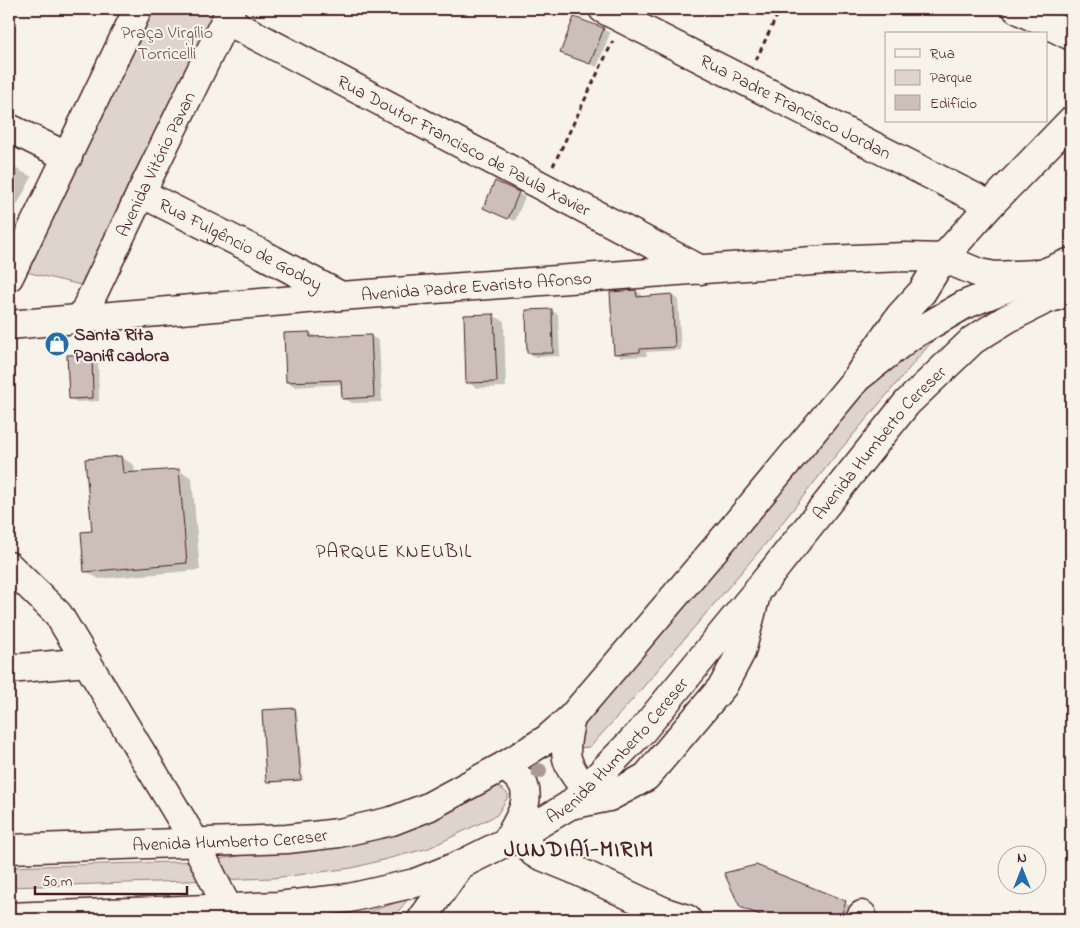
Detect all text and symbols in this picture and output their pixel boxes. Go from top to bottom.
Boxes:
park label: Praça Virgílio Torricelli [121,21,213,68]
legend [885,32,1048,122]
text: Rua [930,43,955,65]
street label: Rua Padre Francisco Jordan [695,49,895,168]
text: Parque [930,67,972,89]
street label: Rua Doutor Francisco de Paula Xavier [332,70,595,225]
street label: Avenida Vitório Pavan [111,88,204,242]
text: Edifício [930,93,977,115]
street label: Rua Fulgêncio de Godoy [153,193,326,299]
street label: Avenida Padre Evaristo Afonso [360,266,593,309]
place label: Santa Rita Panificadora [74,323,170,370]
shop icon: Santa Rita Panificadora [44,331,70,357]
street label: Avenida Humberto Cereser [807,361,954,526]
district label: PARQUE KNEUBIL [316,539,472,566]
street label: Avenida Humberto Cereser [542,672,696,831]
street label: Avenida Humberto Cereser [132,823,329,860]
district label: JUNDIAÍ-MIRIM [504,835,654,867]
north arrow [998,846,1048,896]
text: N [1017,848,1027,869]
scale bar [35,863,188,895]
text: 50 m [42,871,73,893]

